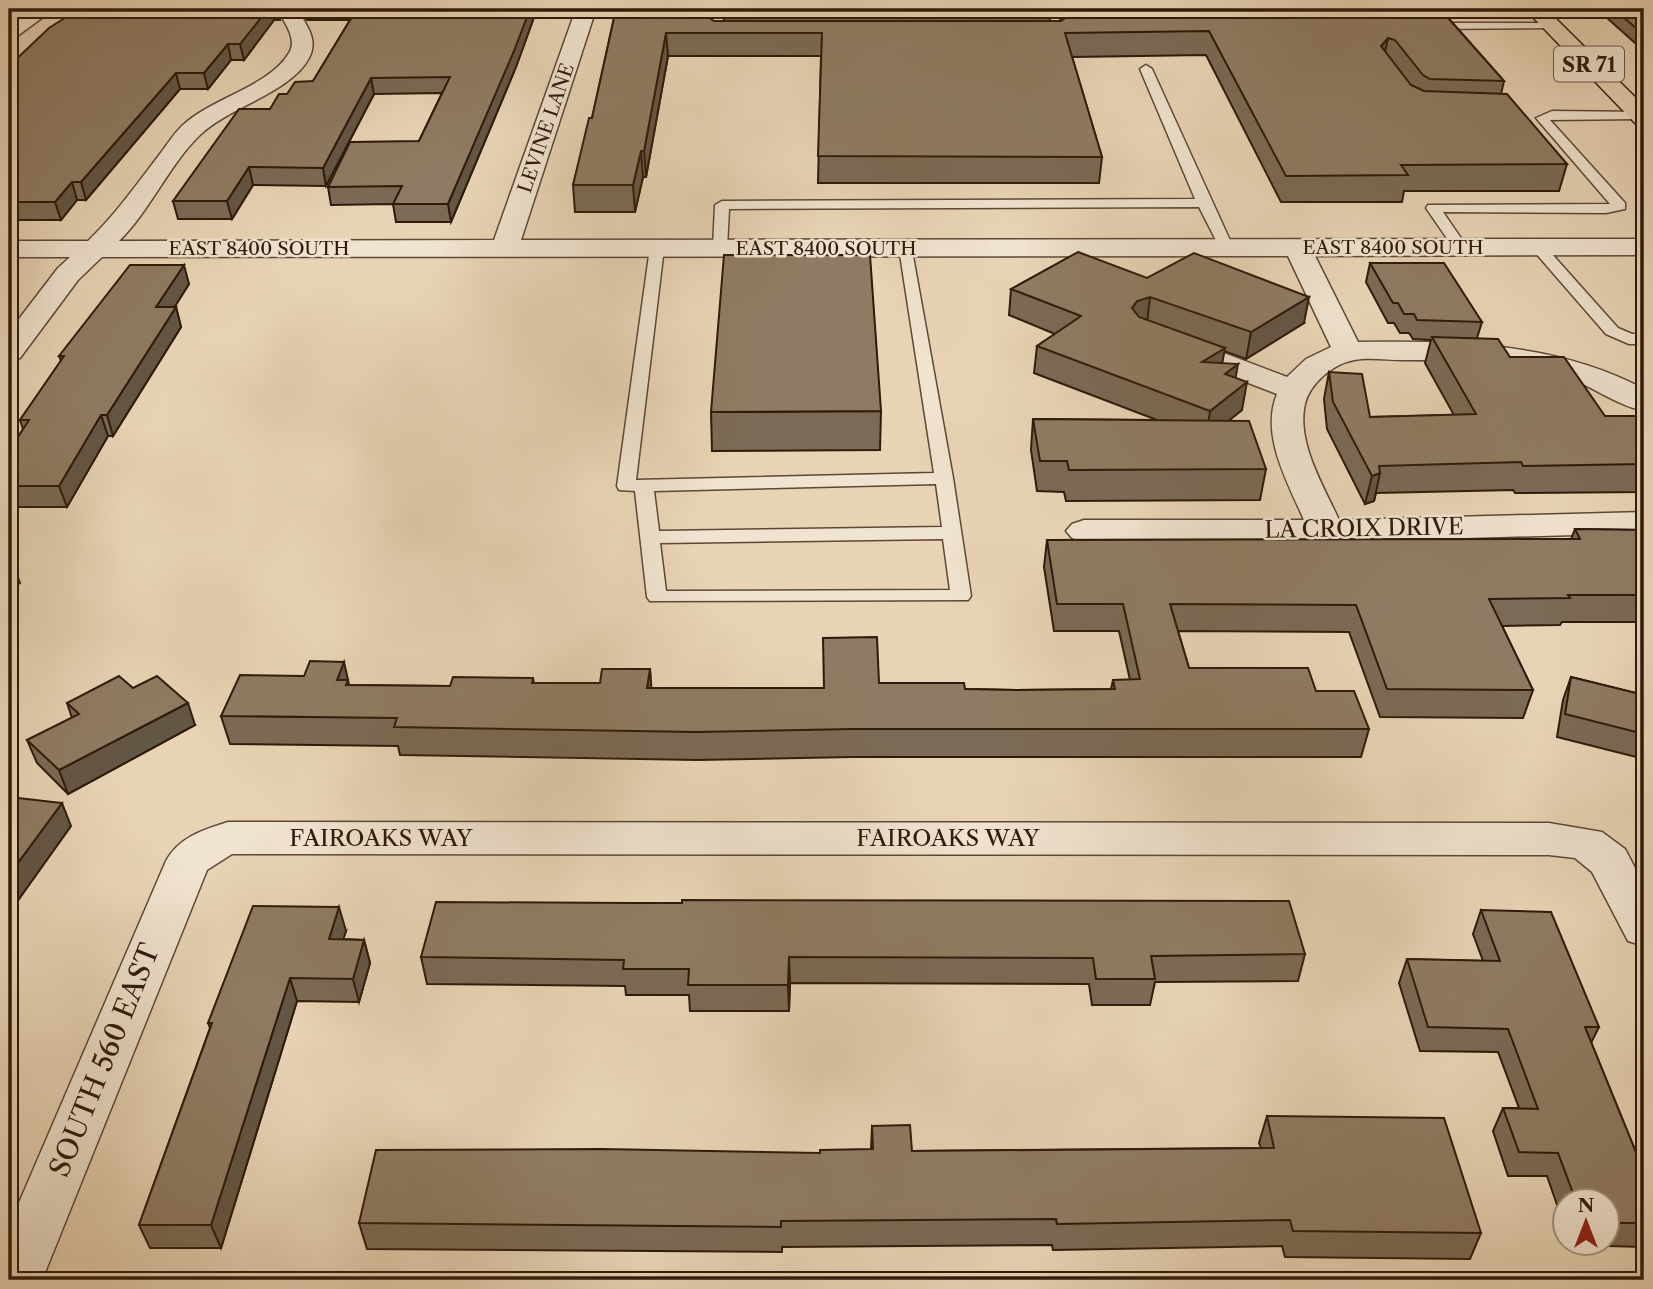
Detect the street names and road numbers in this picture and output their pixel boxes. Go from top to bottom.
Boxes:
road number: SR 71 [1554,46,1624,82]
street label: LEVINE LANE [513,60,579,196]
street label: EAST 8400 SOUTH [1303,236,1483,259]
street label: EAST 8400 SOUTH [169,237,349,260]
street label: EAST 8400 SOUTH [736,237,916,260]
street label: LA CROIX DRIVE [1264,512,1464,544]
street label: FAIROAKS WAY [289,824,473,852]
street label: FAIROAKS WAY [856,824,1040,852]
street label: SOUTH 560 EAST [42,938,166,1182]

